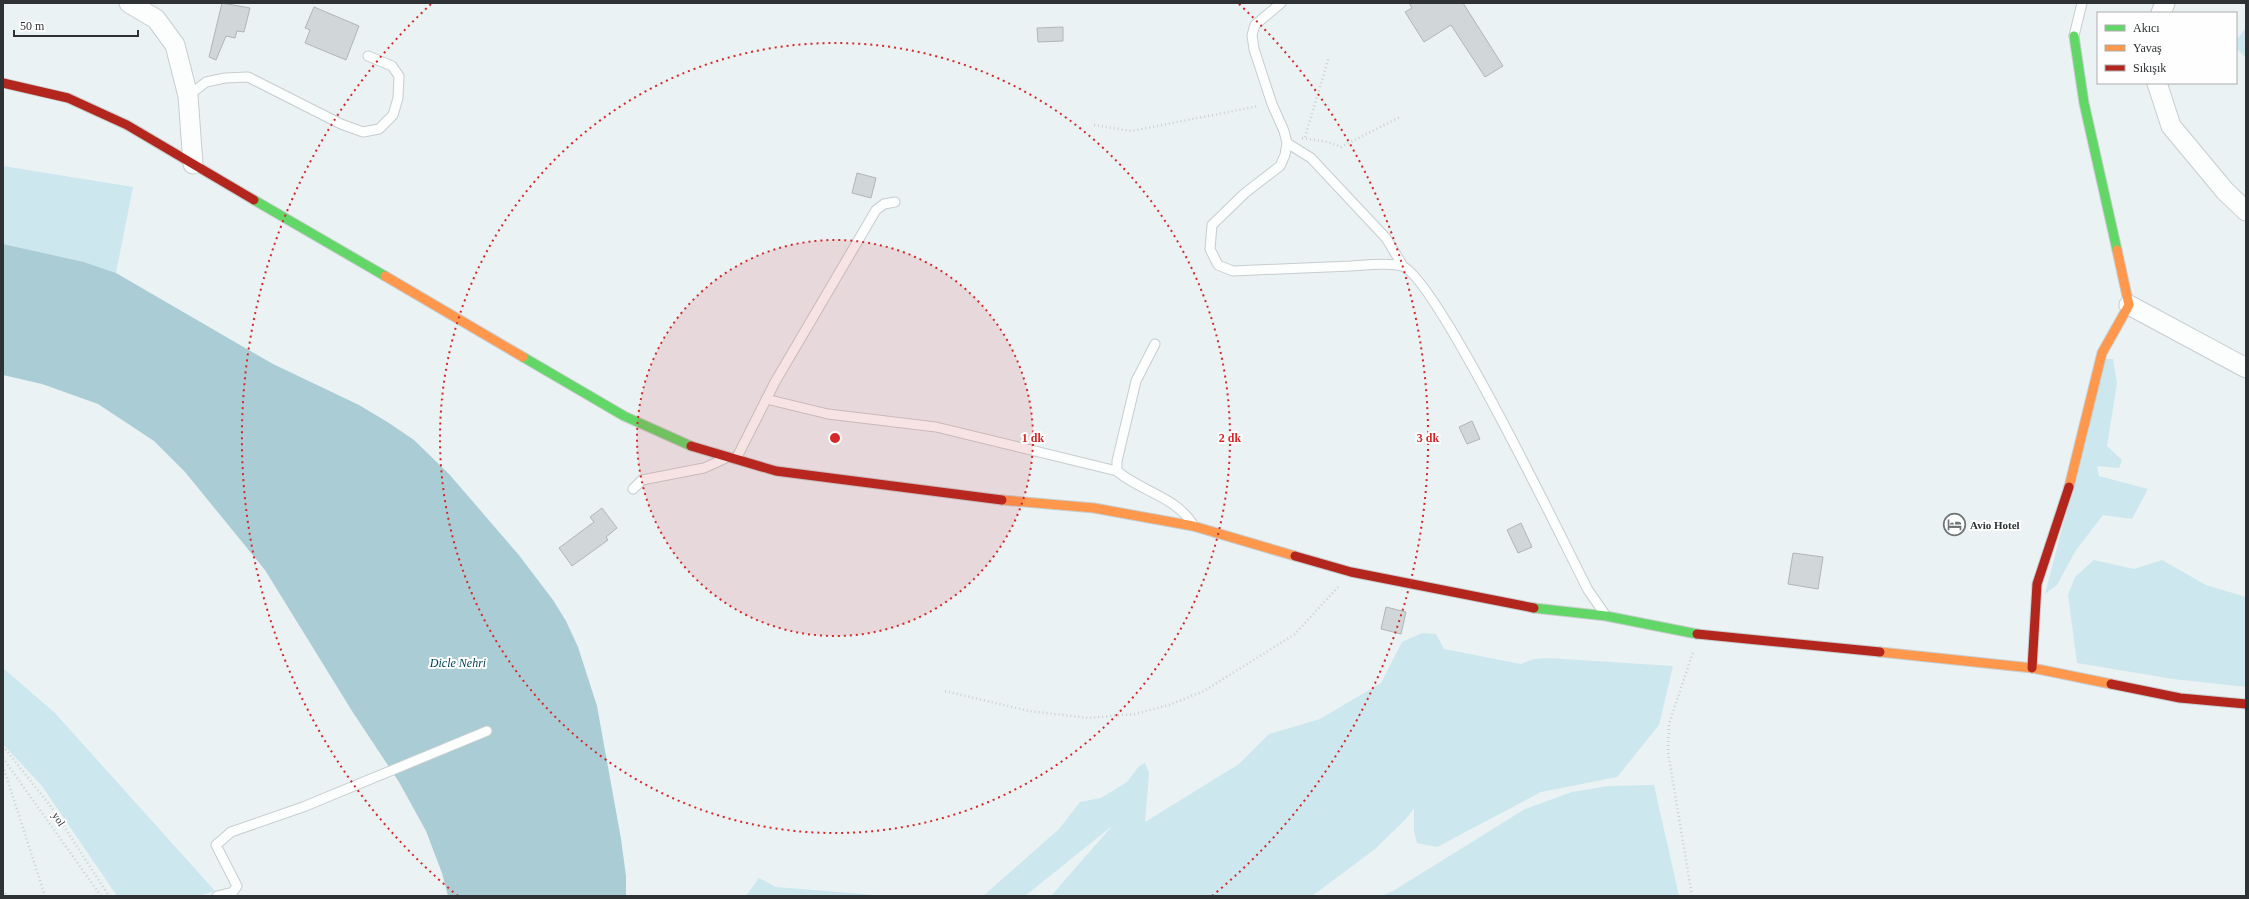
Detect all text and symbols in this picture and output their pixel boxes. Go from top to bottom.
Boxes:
scale bar [14,12,138,38]
legend [2097,12,2237,84]
text: 50 m [20,19,45,33]
text: Akıcı [2133,21,2160,35]
text: Yavaş [2133,41,2162,55]
text: Sıkışık [2133,61,2166,75]
centre of rings [828,431,842,445]
text: 1 dk [1022,431,1044,445]
text: 2 dk [1219,431,1241,445]
text: 3 dk [1417,431,1439,445]
hotel icon: Avio Hotel [1942,512,1968,538]
place label: Avio Hotel [1970,519,2020,531]
water label: Dicle Nehri [429,656,486,670]
street label: yol [50,810,68,828]

